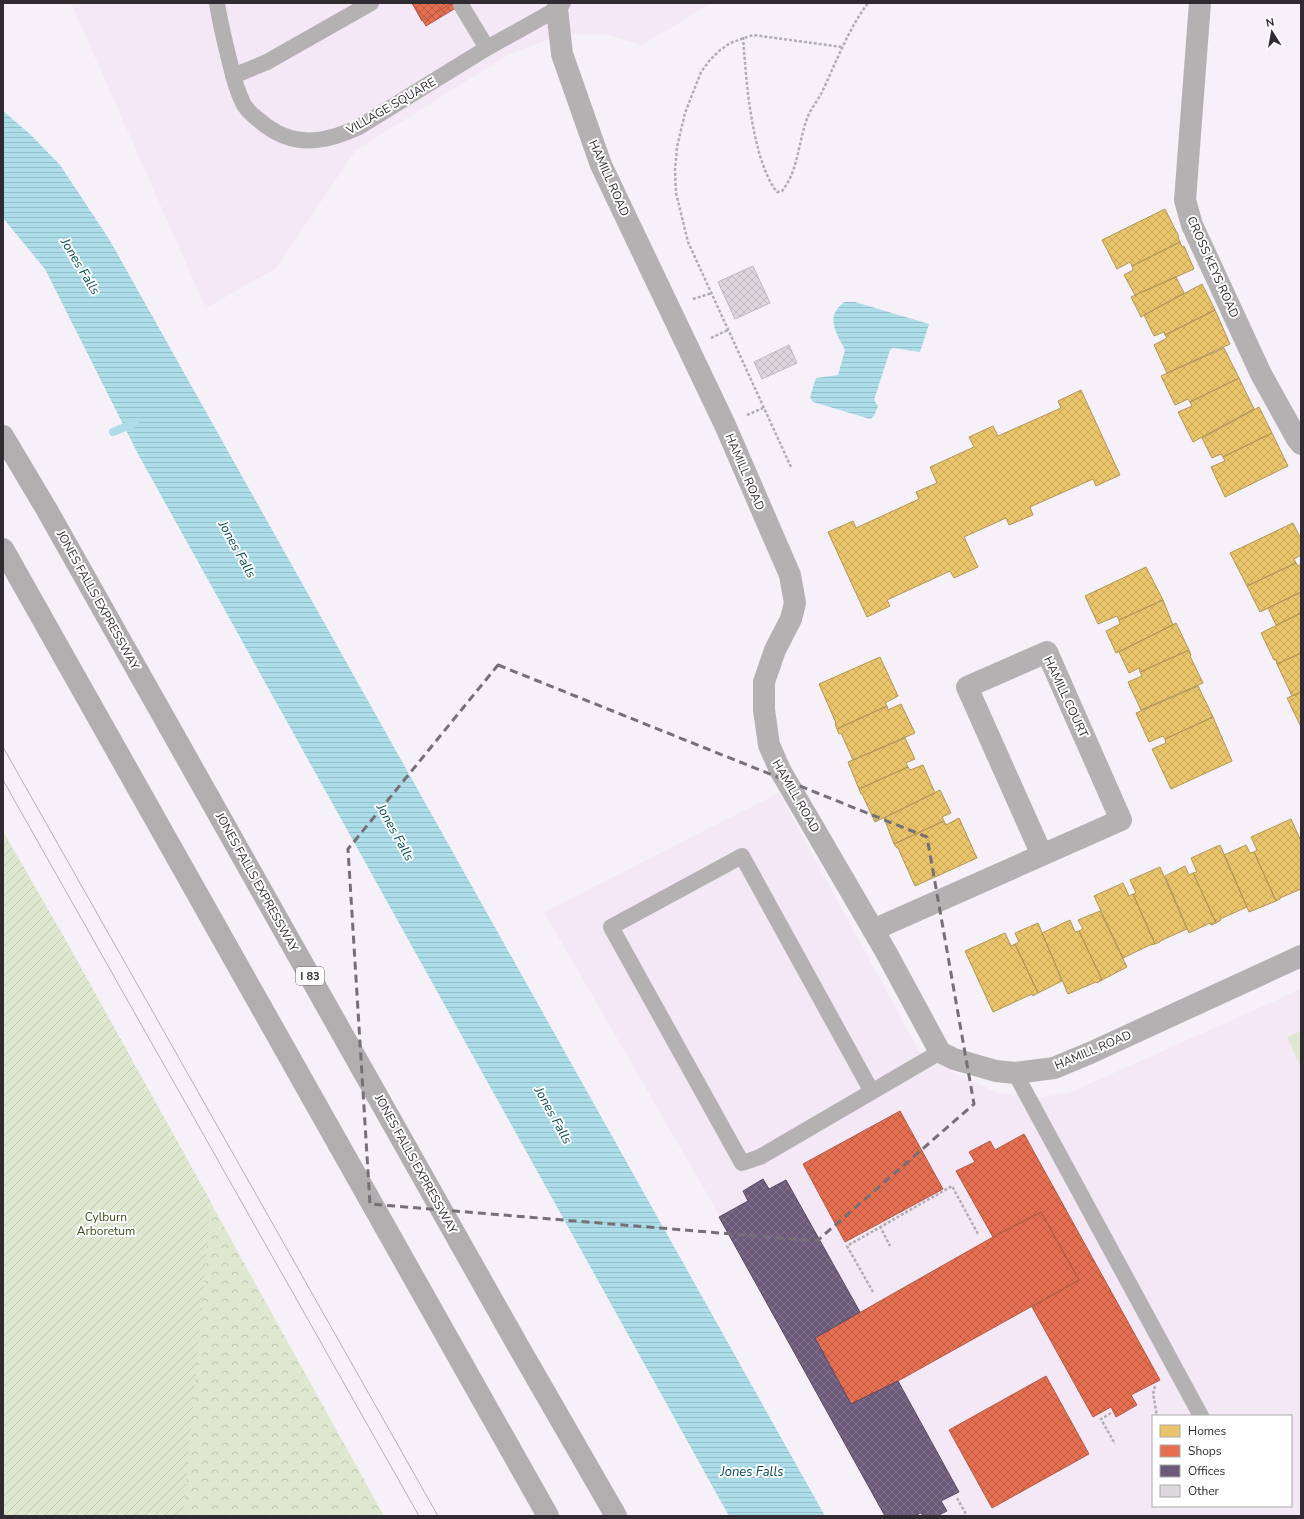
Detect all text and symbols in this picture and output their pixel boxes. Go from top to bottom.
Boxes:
north arrow [1252,12,1292,52]
text: N [1265,15,1276,31]
street label: VILLAGE SQUARE [343,74,439,139]
street label: HAMILL ROAD [585,137,633,219]
street label: CROSS KEYS ROAD [1183,214,1243,320]
water label: Jones Falls [56,234,104,298]
street label: HAMILL ROAD [722,431,768,513]
water label: Jones Falls [214,517,260,581]
street label: JONES FALLS EXPRESSWAY [53,527,143,673]
street label: HAMILL COURT [1040,654,1092,741]
street label: HAMILL ROAD [769,756,823,836]
water label: Jones Falls [372,800,418,864]
street label: JONES FALLS EXPRESSWAY [212,809,302,955]
road number: I 83 [296,967,324,985]
street label: HAMILL ROAD [1052,1027,1134,1073]
water label: Jones Falls [530,1083,576,1147]
street label: JONES FALLS EXPRESSWAY [371,1091,461,1237]
park label: Cylburn Arboretum [77,1209,135,1239]
legend [1152,1415,1292,1507]
text: Homes [1188,1423,1226,1439]
text: Shops [1188,1443,1222,1459]
water label: Jones Falls [720,1463,783,1481]
text: Offices [1188,1463,1226,1479]
text: Other [1188,1483,1220,1499]

